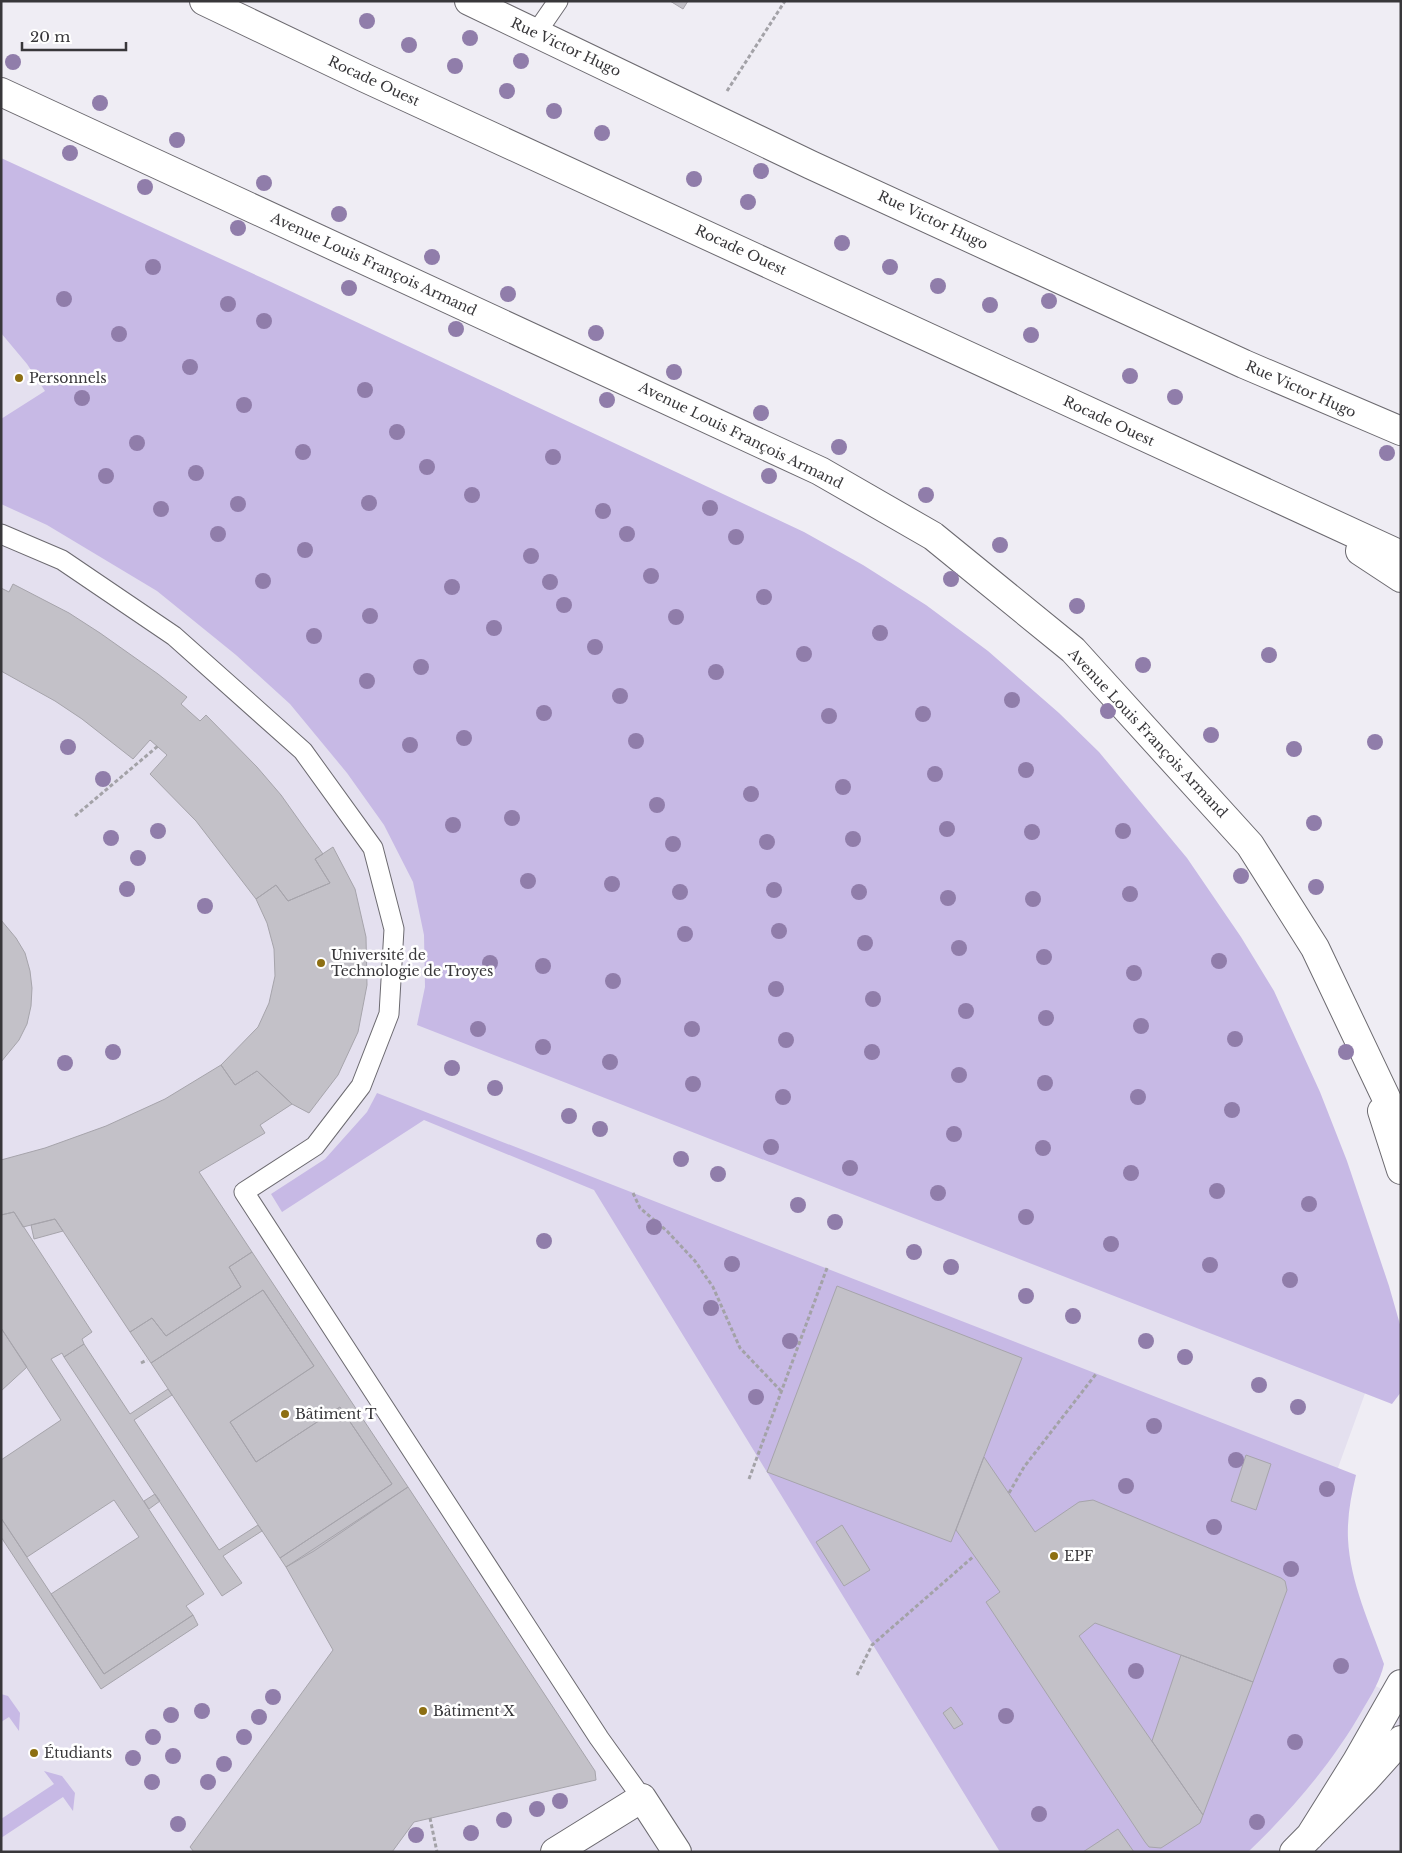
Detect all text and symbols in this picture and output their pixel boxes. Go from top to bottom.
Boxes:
street label: Rue Victor Hugo [508,14,624,80]
scale bar [22,20,126,52]
text: 20 m [30,27,70,46]
street label: Rocade Ouest [325,52,423,110]
street label: Rue Victor Hugo [875,187,991,253]
street label: Avenue Louis François Armand [267,208,480,320]
street label: Rocade Ouest [692,221,790,279]
street label: Rue Victor Hugo [1243,357,1359,421]
place label: Personnels [29,369,107,387]
marker: Personnels [13,372,25,384]
street label: Avenue Louis François Armand [635,377,847,493]
street label: Rocade Ouest [1060,392,1158,450]
street label: Avenue Louis François Armand [1064,644,1232,822]
place label: Université de Technologie de Troyes [331,946,493,980]
marker: Université de Technologie de Troyes [315,957,327,969]
place label: Bâtiment T [295,1405,376,1423]
marker: Bâtiment T [279,1408,291,1420]
place label: EPF [1064,1547,1094,1565]
marker: EPF [1048,1550,1060,1562]
place label: Bâtiment X [433,1702,515,1720]
marker: Bâtiment X [417,1705,429,1717]
place label: Étudiants [44,1744,112,1762]
marker: Étudiants [28,1747,40,1759]

